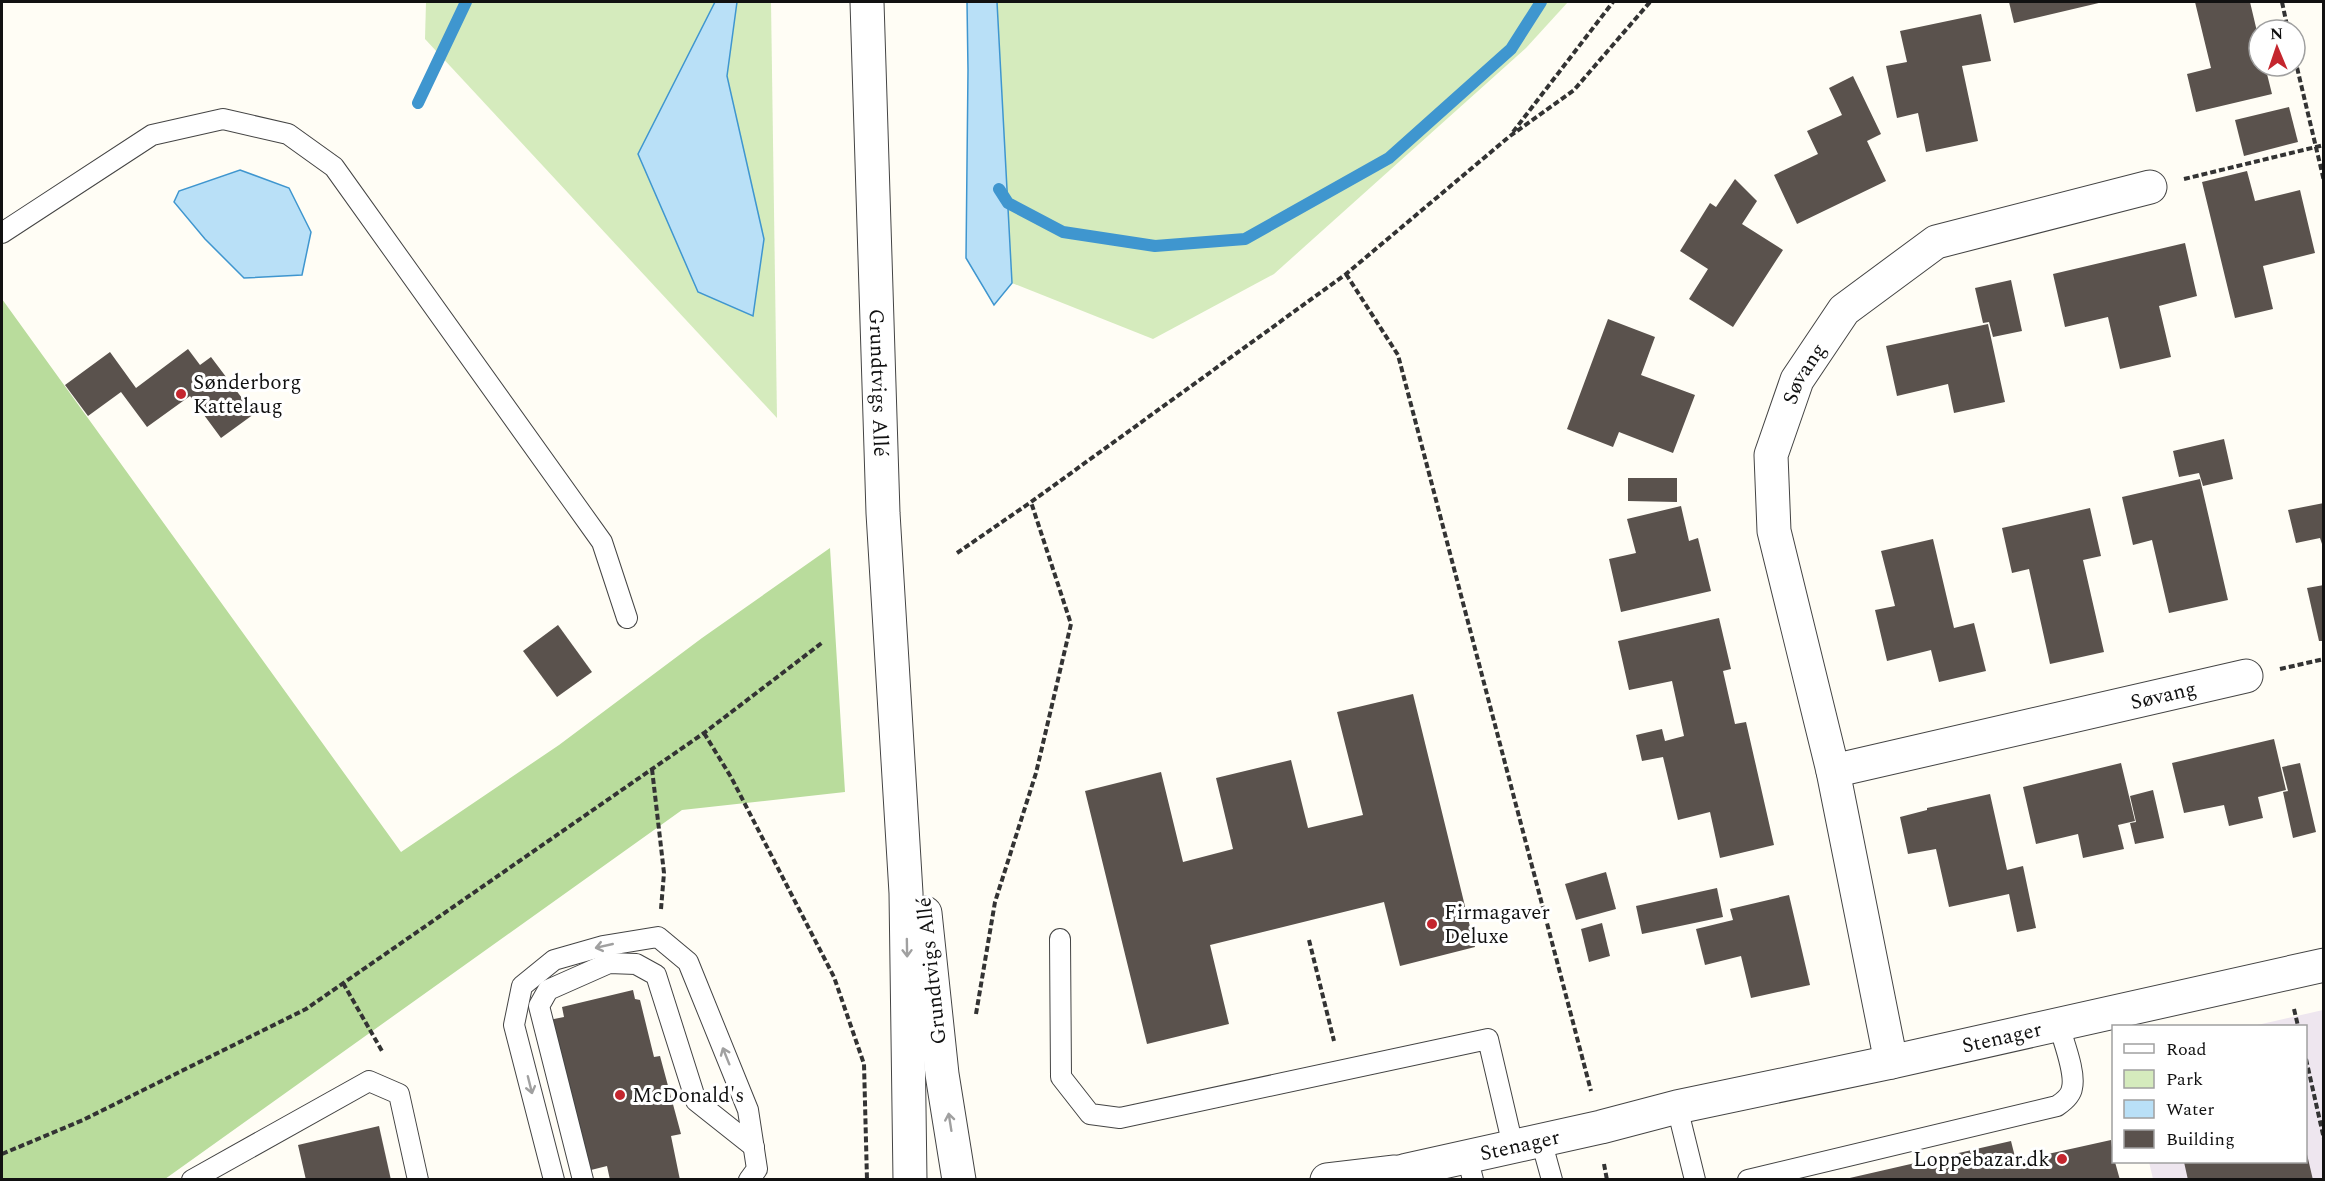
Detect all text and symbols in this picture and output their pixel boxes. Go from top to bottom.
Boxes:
north arrow [2247,18,2307,78]
text: N [2270,22,2283,46]
street label: Grundtvigs Allé [860,308,896,457]
street label: Søvang [1775,337,1835,409]
place label: Sønderborg Kattelaug [193,367,301,423]
marker: Sønderborg Kattelaug [174,387,188,401]
street label: Søvang [2127,673,2200,719]
street label: Grundtvigs Allé [908,896,956,1046]
place label: Firmagaver Deluxe [1444,897,1550,953]
marker: Firmagaver Deluxe [1425,917,1439,931]
one-way arrow [901,938,912,958]
one-way arrow [595,941,614,953]
street label: Stenager [1959,1014,2045,1063]
legend [2112,1025,2307,1163]
text: Road [2166,1036,2207,1063]
one-way arrow [720,1047,731,1066]
text: Park [2166,1066,2203,1093]
one-way arrow [524,1075,536,1094]
place label: McDonald's [632,1080,744,1112]
marker: McDonald's [613,1088,627,1102]
text: Water [2166,1096,2214,1123]
one-way arrow [944,1112,955,1132]
street label: Stenager [1477,1122,1563,1170]
text: Building [2166,1126,2235,1153]
place label: Loppebazar.dk [1913,1144,2050,1176]
marker: Loppebazar.dk [2055,1152,2069,1166]

